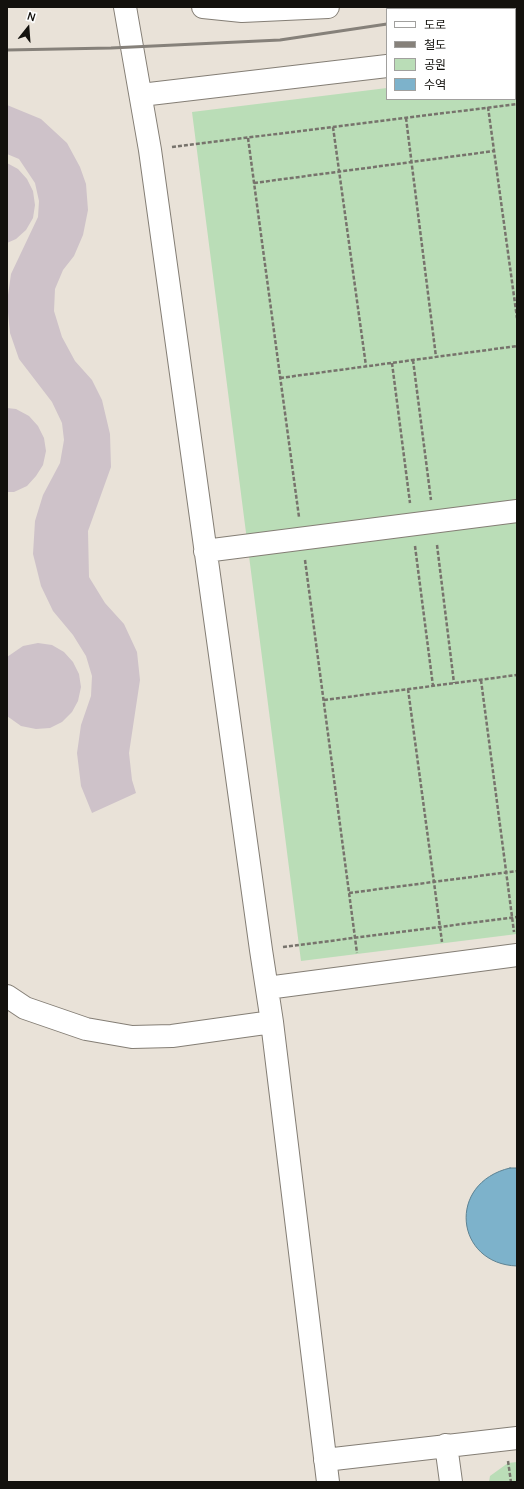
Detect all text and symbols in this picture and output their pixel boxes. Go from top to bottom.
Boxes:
north arrow [8,8,48,48]
text: N [26,8,38,24]
legend [386,8,516,100]
text: 도로 [424,16,446,33]
text: 철도 [424,36,446,53]
text: 공원 [424,56,446,73]
text: 수역 [424,76,446,93]

